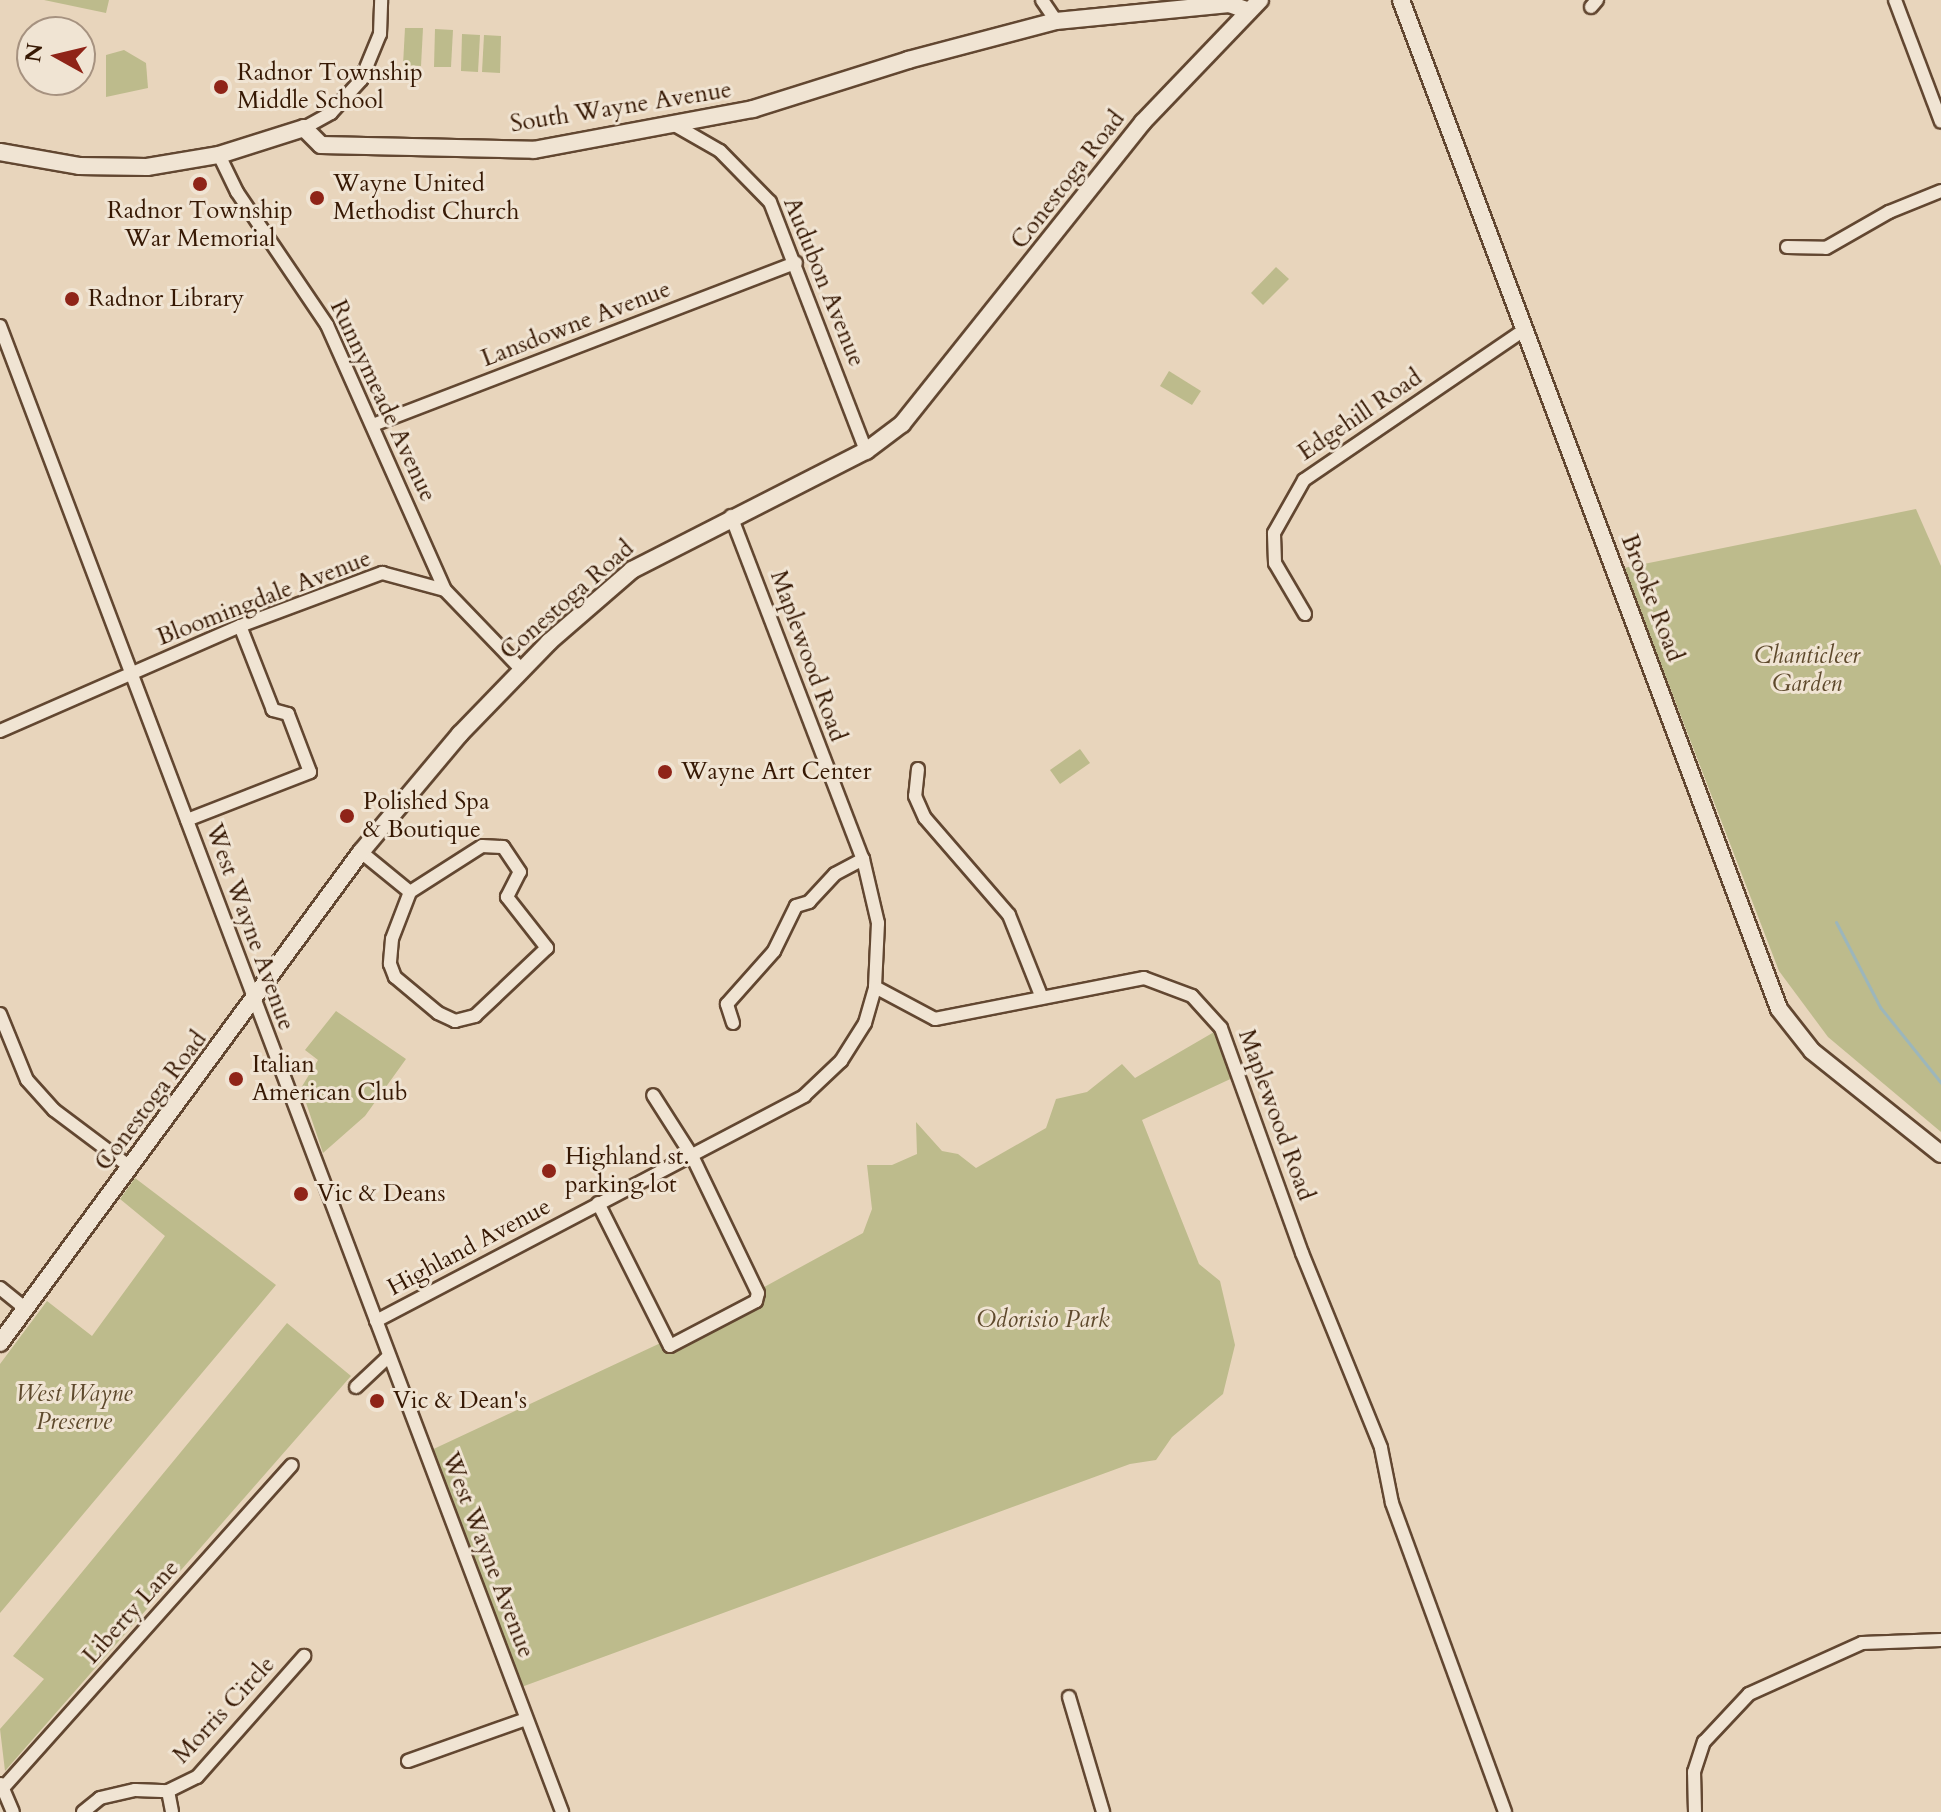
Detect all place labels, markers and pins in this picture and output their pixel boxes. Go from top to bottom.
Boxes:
place label: Radnor Township Middle School [237,59,423,115]
marker: Radnor Township Middle School [212,78,230,96]
place label: Wayne United Methodist Church [333,170,519,226]
marker: Radnor Township War Memorial [191,175,209,193]
marker: Wayne United Methodist Church [308,189,326,207]
place label: Radnor Township War Memorial [107,197,293,253]
place label: Radnor Library [88,285,244,313]
marker: Radnor Library [63,290,81,308]
place label: Wayne Art Center [681,758,872,786]
marker: Wayne Art Center [656,763,674,781]
place label: Polished Spa & Boutique [363,788,490,844]
marker: Polished Spa & Boutique [338,807,356,825]
place label: Italian American Club [252,1051,408,1107]
marker: Italian American Club [227,1070,245,1088]
place label: Highland st. parking lot [565,1143,689,1199]
marker: Highland st. parking lot [540,1162,558,1180]
place label: Vic & Deans [317,1180,445,1208]
marker: Vic & Deans [292,1185,310,1203]
place label: Vic & Dean's [393,1387,527,1415]
marker: Vic & Dean's [368,1392,386,1410]

